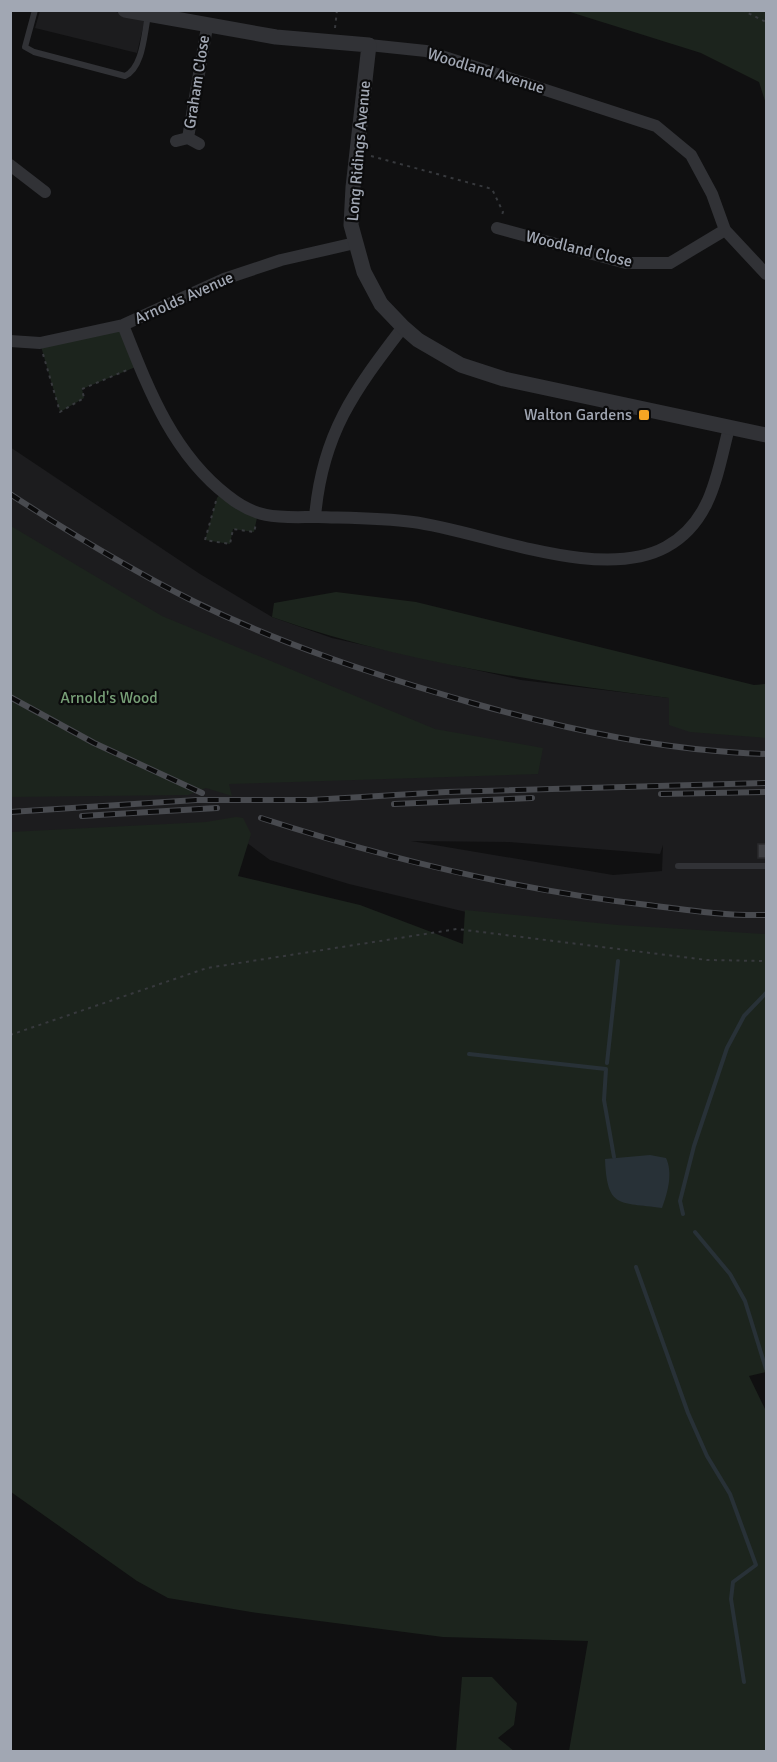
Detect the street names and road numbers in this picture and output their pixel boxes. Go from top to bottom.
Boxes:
street label: Graham Close [180,34,214,130]
street label: Woodland Avenue [425,44,547,98]
street label: Long Ridings Avenue [343,80,375,222]
street label: Woodland Close [524,226,634,272]
street label: Arnolds Avenue [131,267,237,329]

